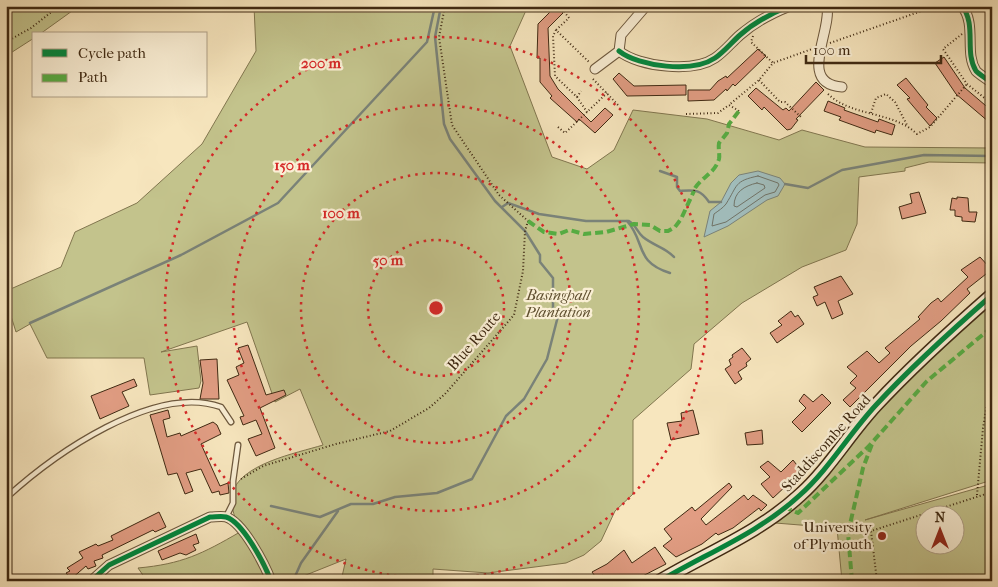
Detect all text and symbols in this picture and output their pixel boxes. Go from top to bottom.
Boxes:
legend [32,32,208,98]
scale bar [806,32,940,64]
text: 100 m [813,41,851,59]
text: Cycle path [78,44,146,62]
text: 200 m [301,54,341,72]
text: Path [78,68,108,86]
text: 150 m [274,156,310,174]
text: 100 m [322,204,360,222]
text: 50 m [373,251,404,269]
park label: Basinghall Plantation [524,286,592,321]
centre of rings [427,299,445,317]
street label: Blue Route [444,307,505,374]
street label: Staddiscombe Road [778,390,875,495]
north arrow [916,504,966,554]
text: N [935,509,946,526]
place label: University of Plymouth [793,518,873,553]
marker: University of Plymouth [876,530,888,542]

